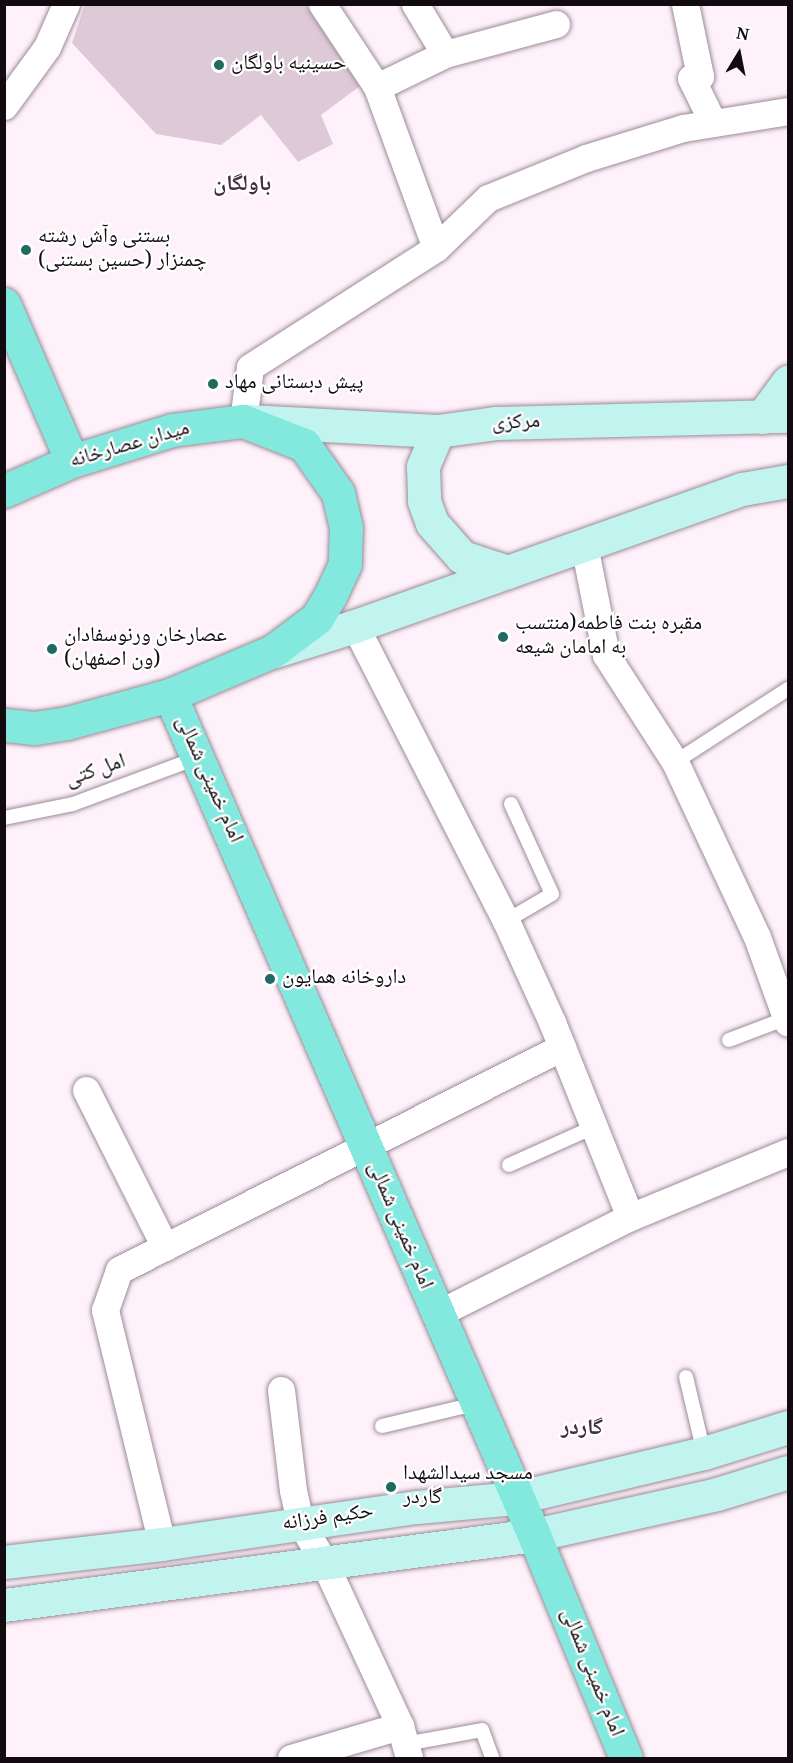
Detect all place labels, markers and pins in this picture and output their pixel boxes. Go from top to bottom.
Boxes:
place label: حسینیه باولگان [231,52,346,78]
marker: حسینیه باولگان [212,58,226,72]
place label: بستنی وآش رشته چمنزار (حسین بستنی) [38,225,207,275]
marker: بستنی وآش رشته چمنزار (حسین بستنی) [19,243,33,257]
place label: پیش دبستانی مهاد [225,371,363,397]
marker: پیش دبستانی مهاد [206,377,220,391]
place label: مقبره بنت فاطمه(منتسب به امامان شیعه [515,612,702,662]
place label: عصارخان ورنوسفادان (ون اصفهان) [64,624,227,674]
marker: مقبره بنت فاطمه(منتسب به امامان شیعه [496,630,510,644]
marker: عصارخان ورنوسفادان (ون اصفهان) [45,642,59,656]
place label: داروخانه همایون [282,966,406,992]
marker: داروخانه همایون [263,972,277,986]
place label: مسجد سیدالشهدا گاردر [403,1462,533,1512]
marker: مسجد سیدالشهدا گاردر [384,1480,398,1494]

